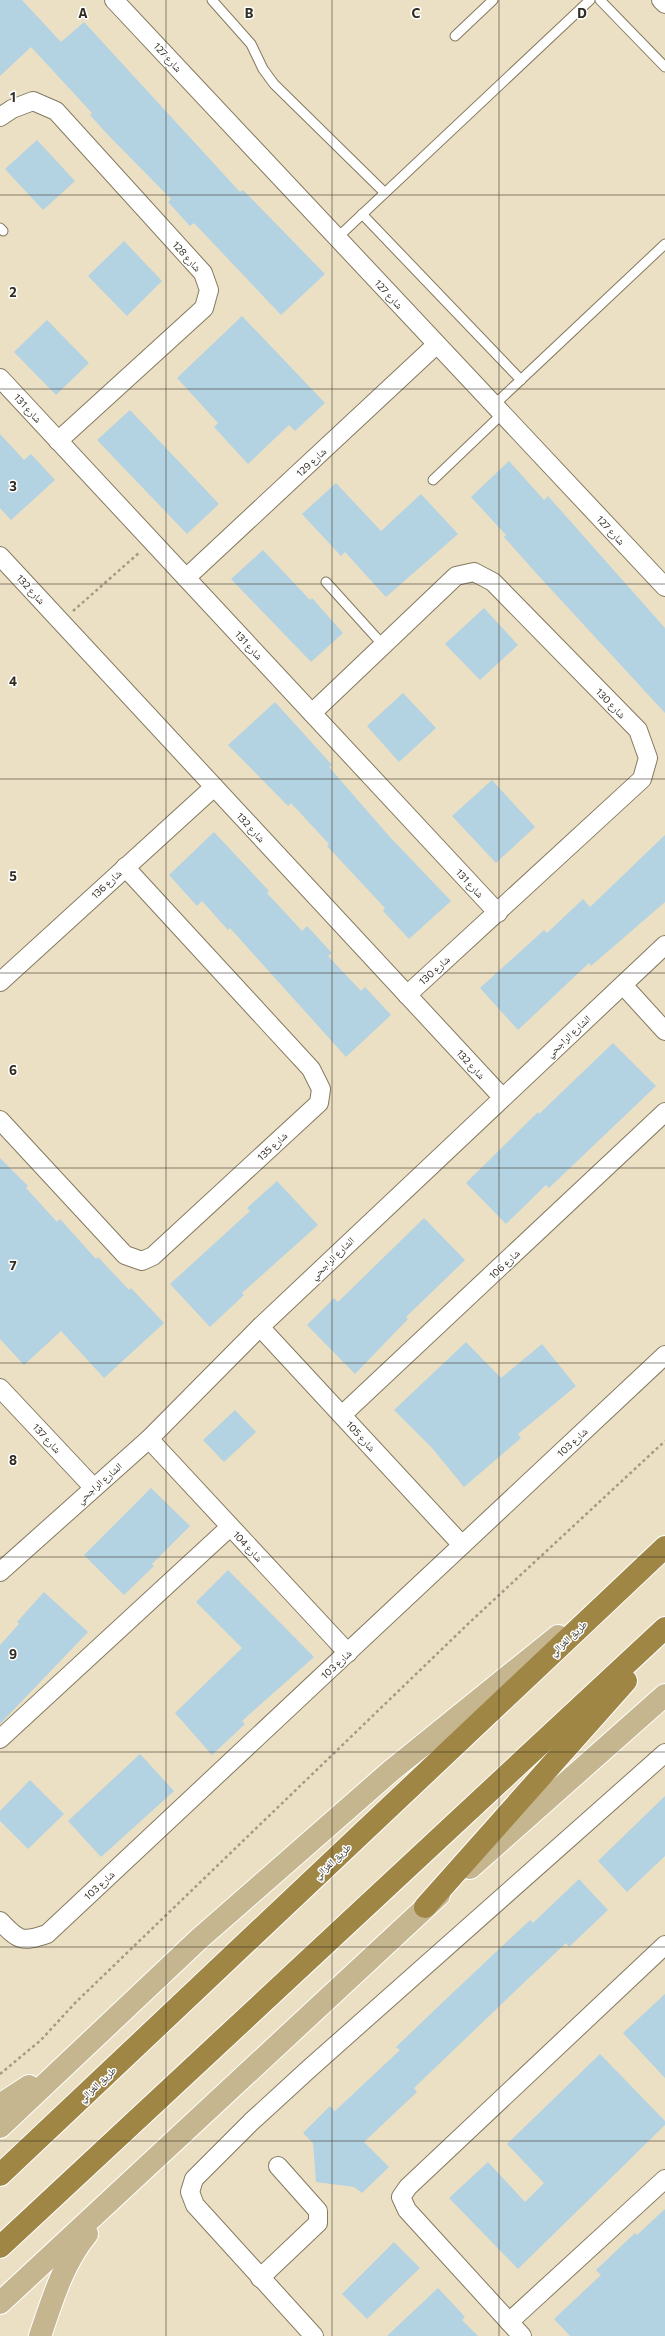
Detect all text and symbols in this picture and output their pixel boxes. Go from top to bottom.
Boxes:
text: A [78,5,88,21]
text: B [245,5,254,21]
text: C [412,5,421,21]
text: D [577,5,587,21]
street label: شارع 127 [151,40,185,75]
text: 1 [10,89,16,105]
street label: شارع 128 [169,238,204,275]
street label: شارع 127 [372,277,406,312]
text: 2 [9,284,17,300]
street label: شارع 131 [11,391,45,426]
street label: شارع 129 [293,445,330,480]
text: 3 [9,478,17,494]
street label: شارع 127 [594,513,628,548]
street label: شارع 132 [13,572,48,607]
street label: شارع 131 [232,628,266,663]
text: 4 [9,673,17,689]
street label: شارع 130 [593,685,629,722]
street label: شارع 132 [233,810,268,845]
street label: شارع 131 [453,866,487,901]
street label: شارع 136 [88,867,125,902]
text: 5 [9,868,17,884]
street label: شارع 130 [416,953,453,988]
street label: الشارع الراجحي [543,1012,594,1061]
street label: شارع 132 [453,1047,488,1082]
text: 6 [9,1062,17,1078]
street label: شارع 135 [254,1129,290,1164]
street label: الشارع الراجحي [308,1234,358,1284]
street label: شارع 106 [486,1246,523,1282]
text: 7 [9,1257,17,1273]
street label: شارع 105 [343,1418,378,1455]
street label: شارع 137 [30,1421,64,1456]
street label: شارع 103 [554,1425,591,1460]
text: 8 [9,1452,17,1468]
street label: الشارع الراجحي [74,1460,126,1508]
street label: شارع 104 [230,1528,266,1565]
street label: طريق الغزالي [547,1618,591,1660]
text: 9 [9,1646,17,1662]
street label: شارع 103 [318,1647,355,1682]
street label: طريق الغزالي [311,1841,355,1883]
street label: شارع 103 [81,1868,118,1903]
street label: طريق الغزالي [76,2064,120,2106]

